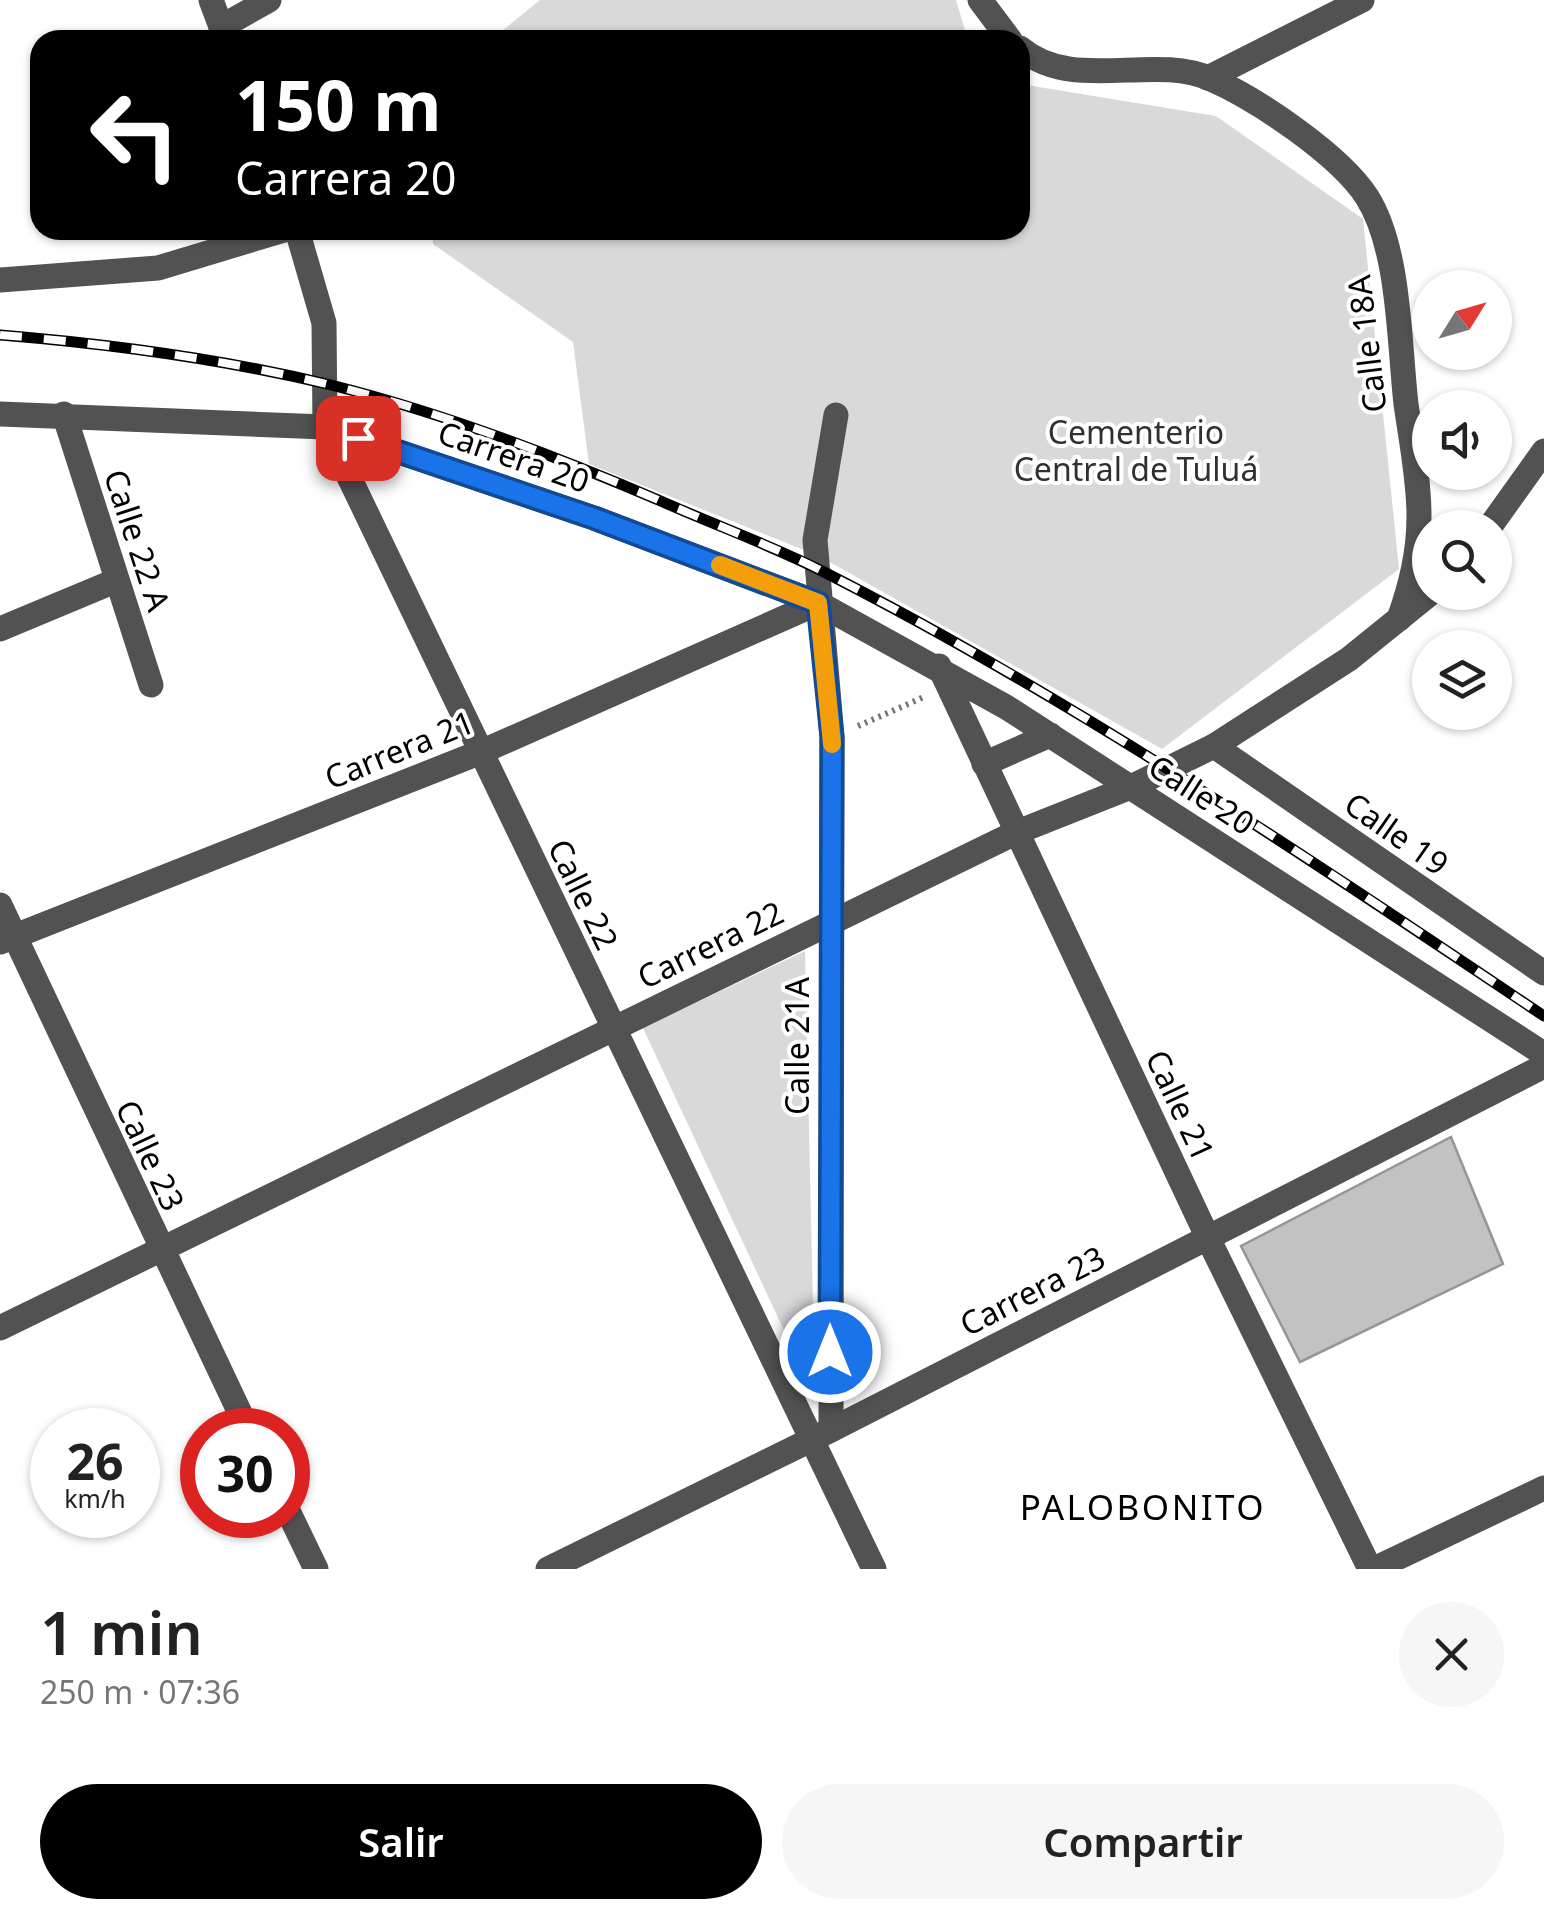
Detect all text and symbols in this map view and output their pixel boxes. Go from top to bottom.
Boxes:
text: 150 m [235,56,442,152]
icon: left [70,70,200,200]
text: Carrera 20 [235,147,456,208]
north arrow [1412,270,1512,370]
map controls [1412,270,1512,730]
street label: Calle 18A [1336,272,1396,415]
button: sound [1412,390,1512,490]
pin [316,396,401,481]
street label: Carrera 20 [433,410,595,502]
park label: Cementerio Central de Tuluá [1014,410,1258,490]
icon: arrive [331,411,386,466]
street label: Calle 22 A [95,464,181,617]
button: search [1412,510,1512,610]
button: layers [1412,630,1512,730]
street label: Carrera 21 [318,700,480,798]
street label: Calle 20 [1141,744,1263,844]
street label: Calle 19 [1336,782,1458,884]
street label: Calle 22 [539,832,629,956]
street label: Carrera 22 [630,890,790,998]
street label: Calle 21A [775,976,818,1115]
street label: Calle 21 [1137,1043,1225,1167]
street label: Calle 23 [107,1093,195,1217]
street label: Carrera 23 [952,1235,1112,1345]
position arrow [778,1300,882,1404]
speed limit sign: 30 [180,1408,310,1538]
text: 26 [66,1427,124,1495]
text: km/h [64,1481,126,1515]
district label: PALOBONITO [1020,1483,1266,1530]
text: 1 min [40,1591,203,1673]
button: close [1399,1602,1504,1707]
text: 250 m · 07:36 [40,1670,240,1713]
button: Salir [40,1784,762,1899]
button: Compartir [782,1784,1504,1899]

